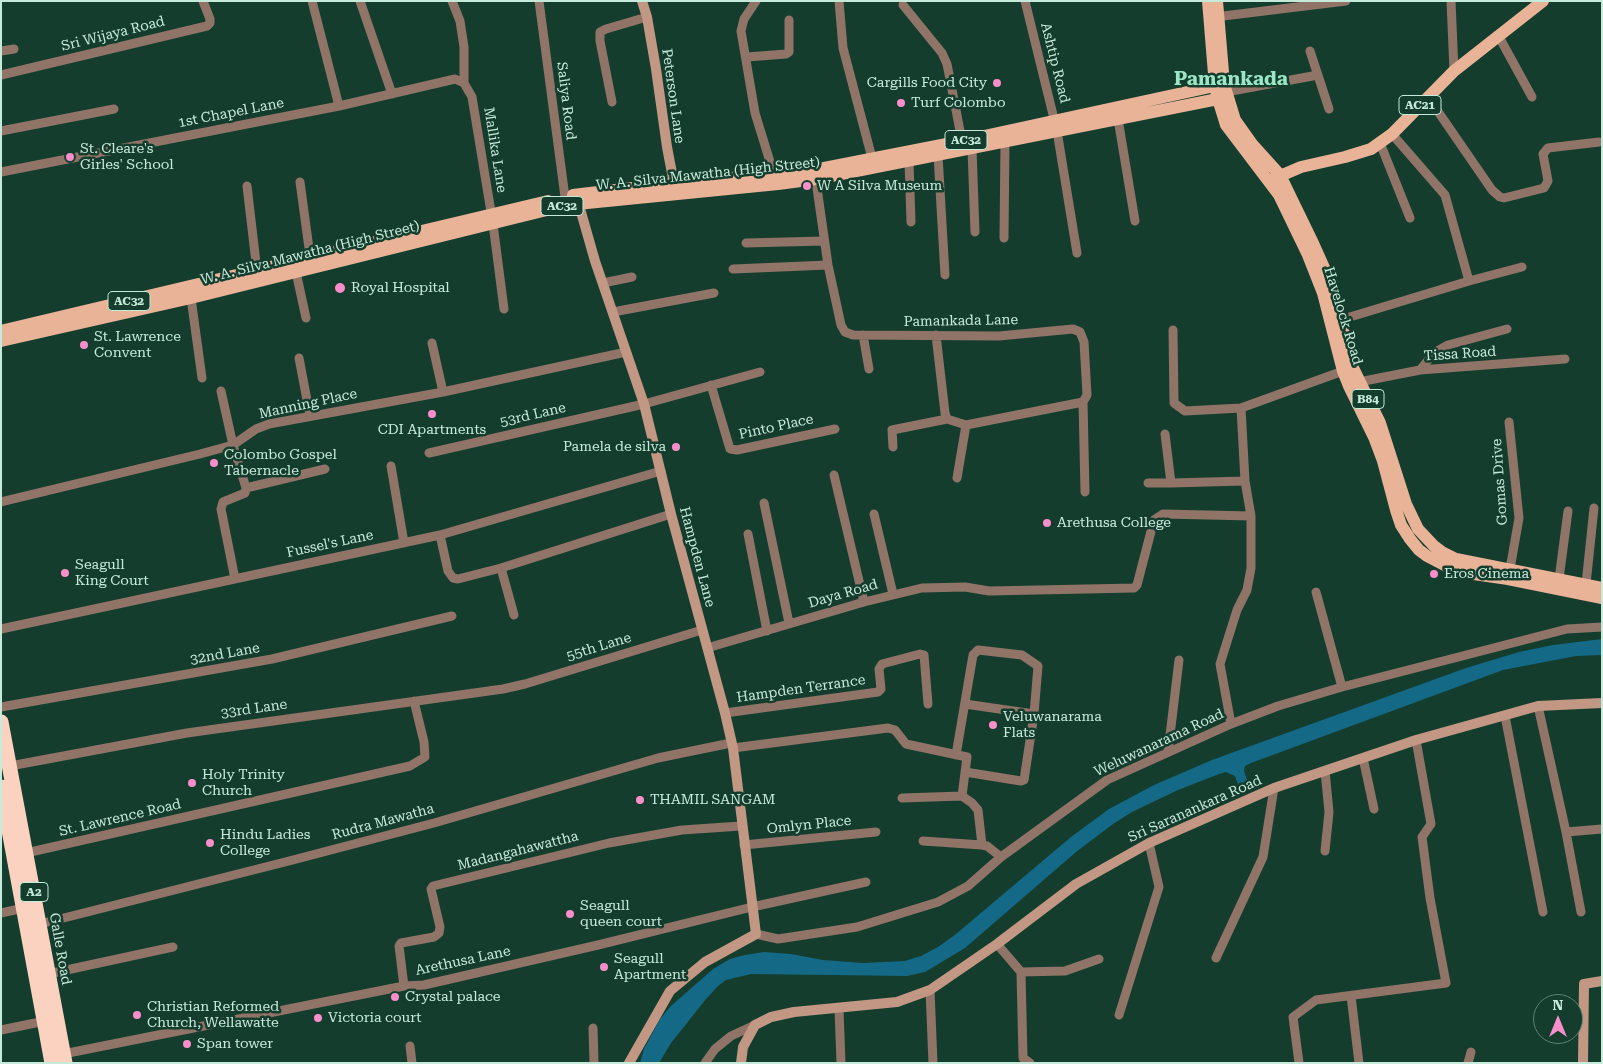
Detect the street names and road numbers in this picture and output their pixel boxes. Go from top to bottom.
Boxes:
street label: Sri Wijaya Road [60,13,166,55]
street label: Ashtip Road [1037,21,1073,105]
street label: Peterson Lane [658,47,688,145]
street label: Saliya Road [553,61,579,141]
street label: 1st Chapel Lane [177,94,285,132]
road number: AC21 [1399,96,1441,114]
street label: Mallika Lane [480,106,510,194]
road number: AC32 [945,130,987,150]
street label: W. A. Silva Mawatha (High Street) [595,154,821,194]
road number: AC32 [541,197,583,216]
street label: W. A. Silva Mawatha (High Street) [199,218,421,288]
street label: Havelock Road [1320,265,1366,367]
road number: AC32 [108,292,150,310]
street label: Pamankada Lane [904,312,1018,330]
street label: Tissa Road [1423,343,1497,365]
street label: Manning Place [257,385,359,423]
road number: B84 [1352,389,1384,408]
street label: 53rd Lane [499,399,567,431]
street label: Pinto Place [737,411,815,443]
street label: Gomas Drive [1489,438,1511,526]
street label: Hampden Lane [676,505,718,609]
street label: Fussel's Lane [285,527,375,561]
street label: Daya Road [806,576,880,612]
street label: 55th Lane [565,629,633,665]
street label: 32nd Lane [189,640,261,668]
street label: Hampden Terrance [736,672,866,706]
street label: 33rd Lane [220,696,288,722]
street label: Weluwanarama Road [1091,706,1227,780]
street label: Sri Saranankara Road [1126,772,1264,846]
street label: St. Lawrence Road [57,796,183,840]
street label: Rudra Mawatha [330,800,436,844]
street label: Omlyn Place [766,812,852,838]
street label: Madangahawattha [456,828,580,874]
road number: A2 [20,882,48,902]
street label: Galle Road [45,912,75,986]
street label: Arethusa Lane [414,943,512,979]

